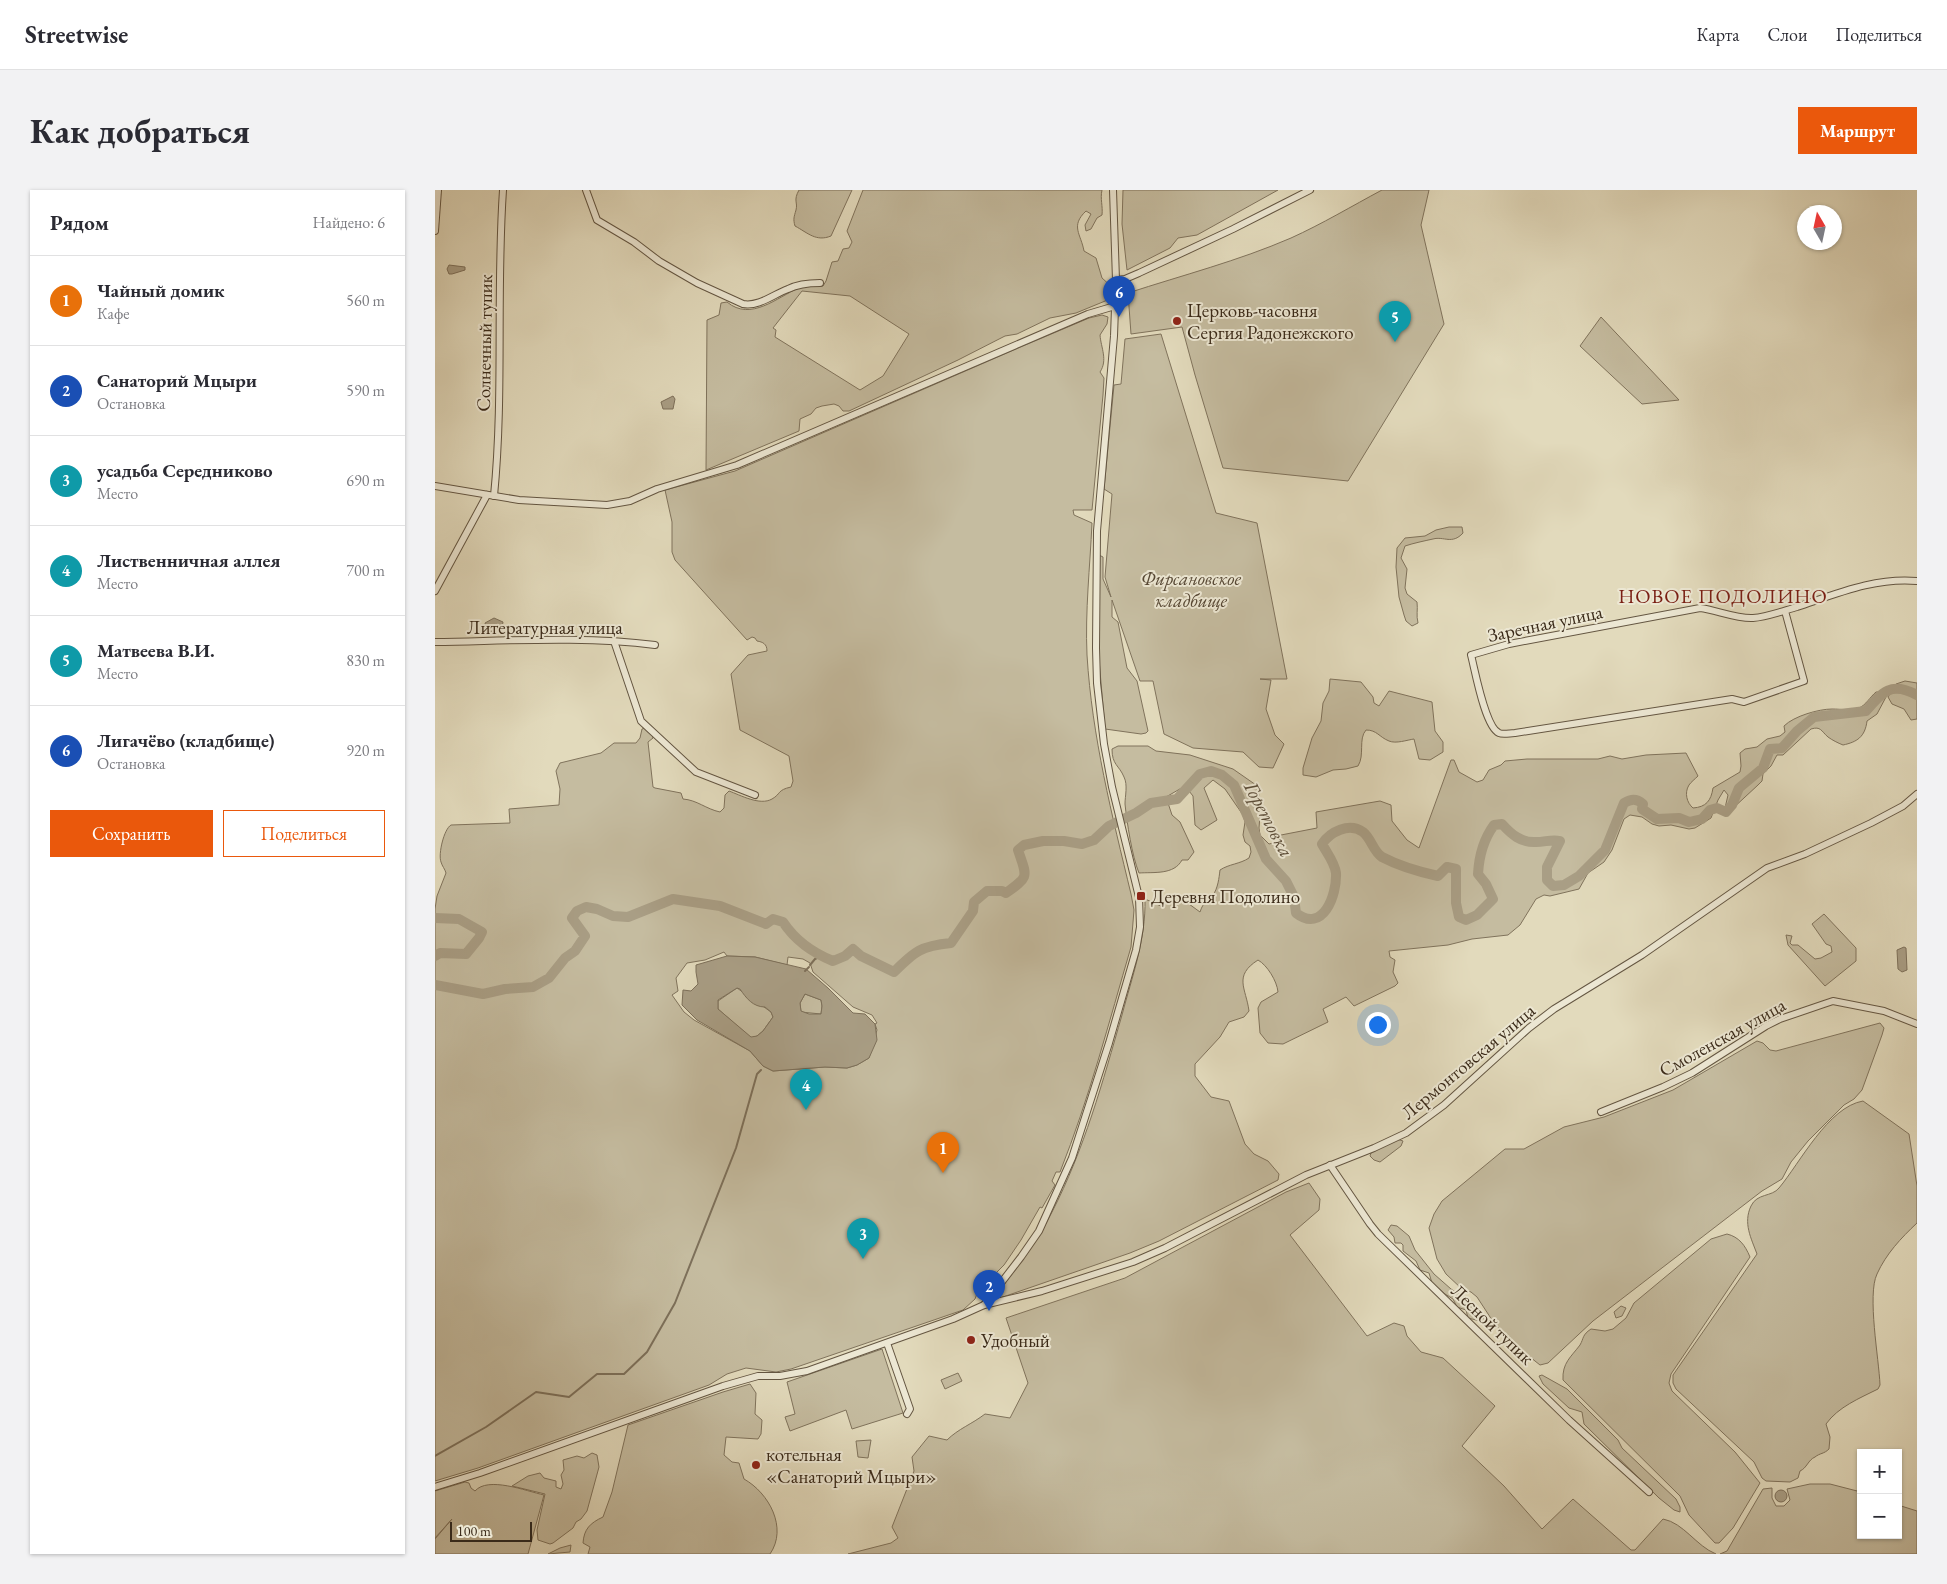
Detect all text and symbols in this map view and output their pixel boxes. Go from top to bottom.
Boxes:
text: Streetwise [25,19,128,50]
text: Карта [1697,23,1740,46]
text: Слои [1768,23,1807,46]
text: Поделиться [1835,23,1922,46]
button: Маршрут [1798,107,1917,154]
text: Как добраться [30,108,250,153]
north arrow [1797,205,1842,250]
text: Рядом [50,209,109,236]
text: Найдено: 6 [313,212,385,233]
street label: Солнечный тупик [471,274,498,412]
pin: 6 [1103,276,1135,317]
text: Чайный домик [97,278,225,303]
text: 1 [62,290,70,311]
text: 560 m [346,290,385,311]
place label: Церковь-часовня Сергия Радонежского [1187,298,1354,345]
pin: 5 [1379,301,1411,342]
text: Кафе [97,303,130,324]
marker: Церковь-часовня Сергия Радонежского [1171,315,1183,327]
text: Санаторий Мцыри [97,368,257,393]
text: 2 [62,380,70,401]
text: 590 m [346,380,385,401]
text: Остановка [97,393,166,414]
text: усадьба Середниково [97,458,272,483]
text: 3 [62,470,70,491]
text: 690 m [346,470,385,491]
text: Место [97,483,138,504]
text: Лиственничная аллея [97,548,280,573]
text: 4 [62,560,70,581]
text: 700 m [346,560,385,581]
park label: Фирсановское кладбище [1141,566,1241,613]
text: Место [97,573,138,594]
district label: НОВОЕ ПОДОЛИНО [1618,583,1828,609]
street label: Заречная улица [1485,599,1605,648]
street label: Литературная улица [467,615,623,640]
text: Матвеева В.И. [97,638,215,663]
text: 5 [62,650,70,671]
text: 830 m [346,650,385,671]
text: Место [97,663,138,684]
text: Лигачёво (кладбище) [97,728,275,753]
text: 6 [62,740,70,761]
text: 920 m [346,740,385,761]
text: Остановка [97,753,166,774]
water label: Горетовка [1238,776,1300,861]
button: Сохранить [50,810,213,857]
button: Поделиться [223,810,385,857]
place label: Деревня Подолино [1151,884,1300,909]
marker: Деревня Подолино [1135,890,1147,902]
street label: Смоленская улица [1654,992,1790,1083]
street label: Лермонтовская улица [1396,998,1541,1125]
your location [1365,1012,1391,1038]
pin: 4 [790,1069,822,1110]
pin: 1 [927,1132,959,1173]
pin: 3 [847,1218,879,1259]
pin: 2 [973,1270,1005,1311]
street label: Лесной тупик [1446,1279,1540,1370]
place label: Удобный [980,1328,1050,1353]
marker: Удобный [965,1334,977,1346]
place label: котельная «Санаторий Мцыри» [766,1442,936,1489]
map controls [1857,1449,1902,1539]
button: + [1857,1449,1902,1494]
marker: котельная «Санаторий Мцыри» [750,1459,762,1471]
button: − [1857,1494,1902,1539]
scale bar [450,1519,533,1542]
text: 100 m [457,1522,491,1540]

